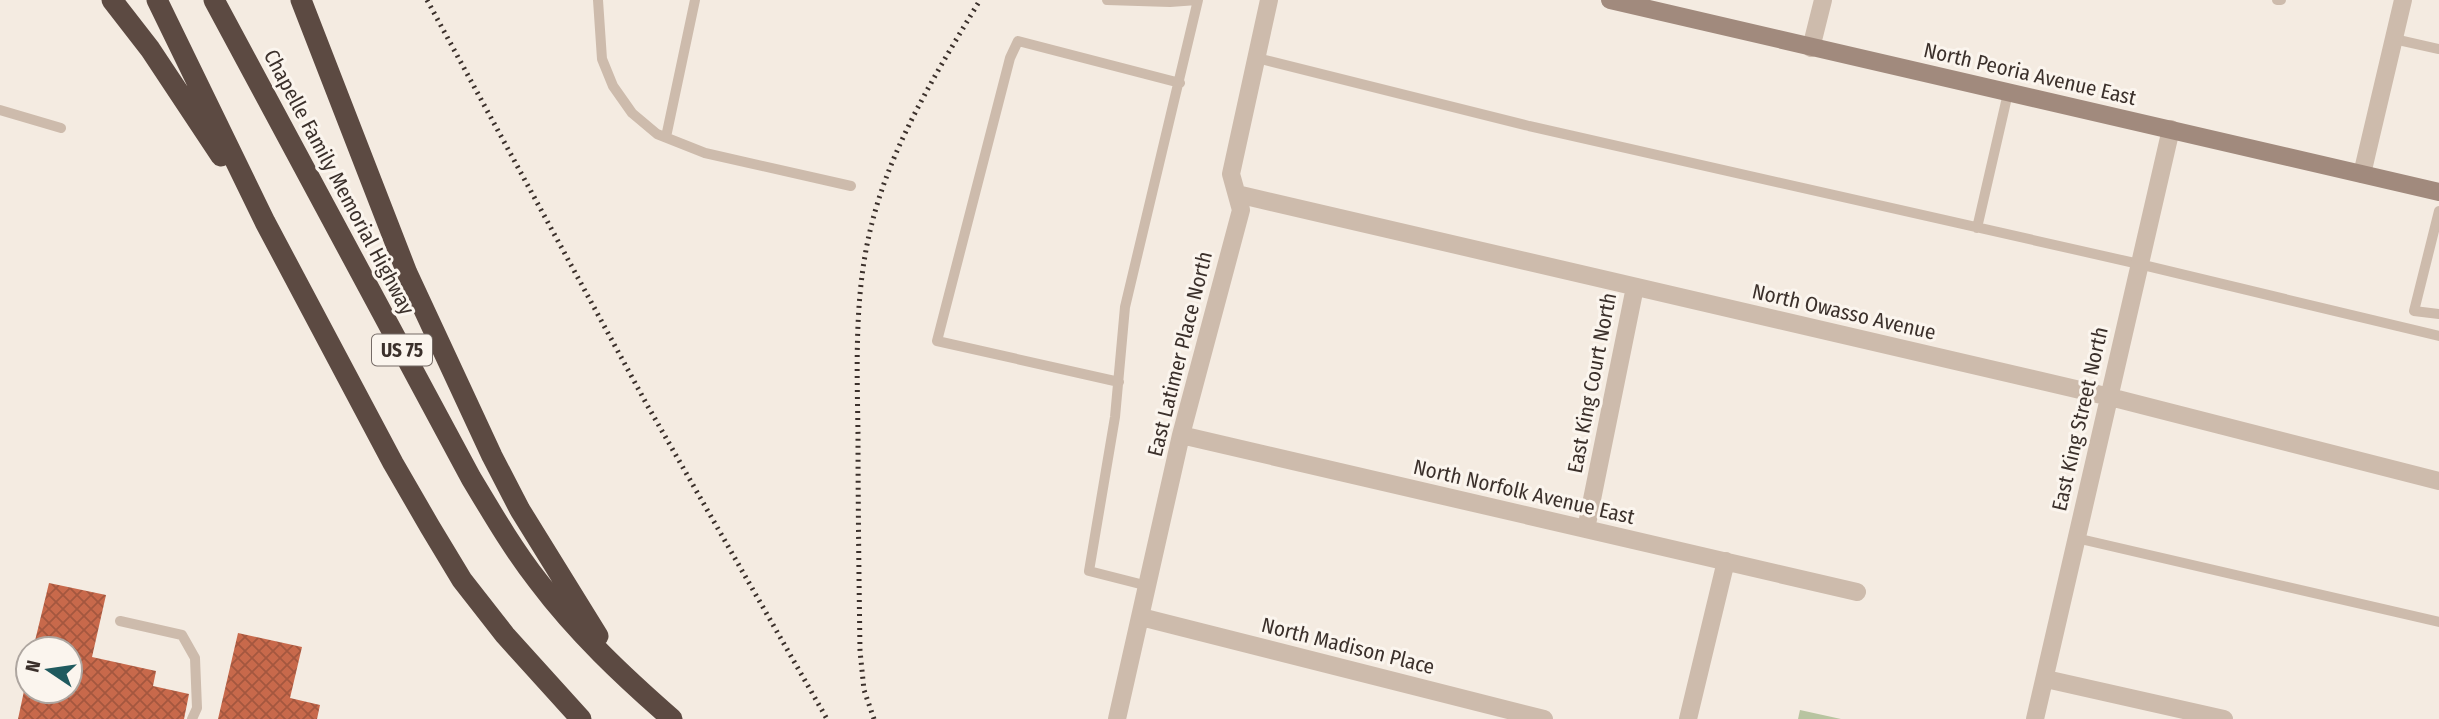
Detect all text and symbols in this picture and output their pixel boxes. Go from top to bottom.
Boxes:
street label: North Peoria Avenue East [1921,37,2139,111]
street label: Chapelle Family Memorial Highway [258,45,420,320]
street label: East Latimer Place North [1142,249,1218,459]
street label: North Owasso Avenue [1750,278,1938,346]
street label: East King Court North [1562,291,1622,475]
street label: East King Street North [2046,324,2114,514]
road number: US 75 [372,334,432,366]
street label: North Norfolk Avenue East [1411,454,1637,530]
street label: North Madison Place [1259,612,1437,680]
north arrow [14,635,84,705]
text: N [20,658,45,674]

